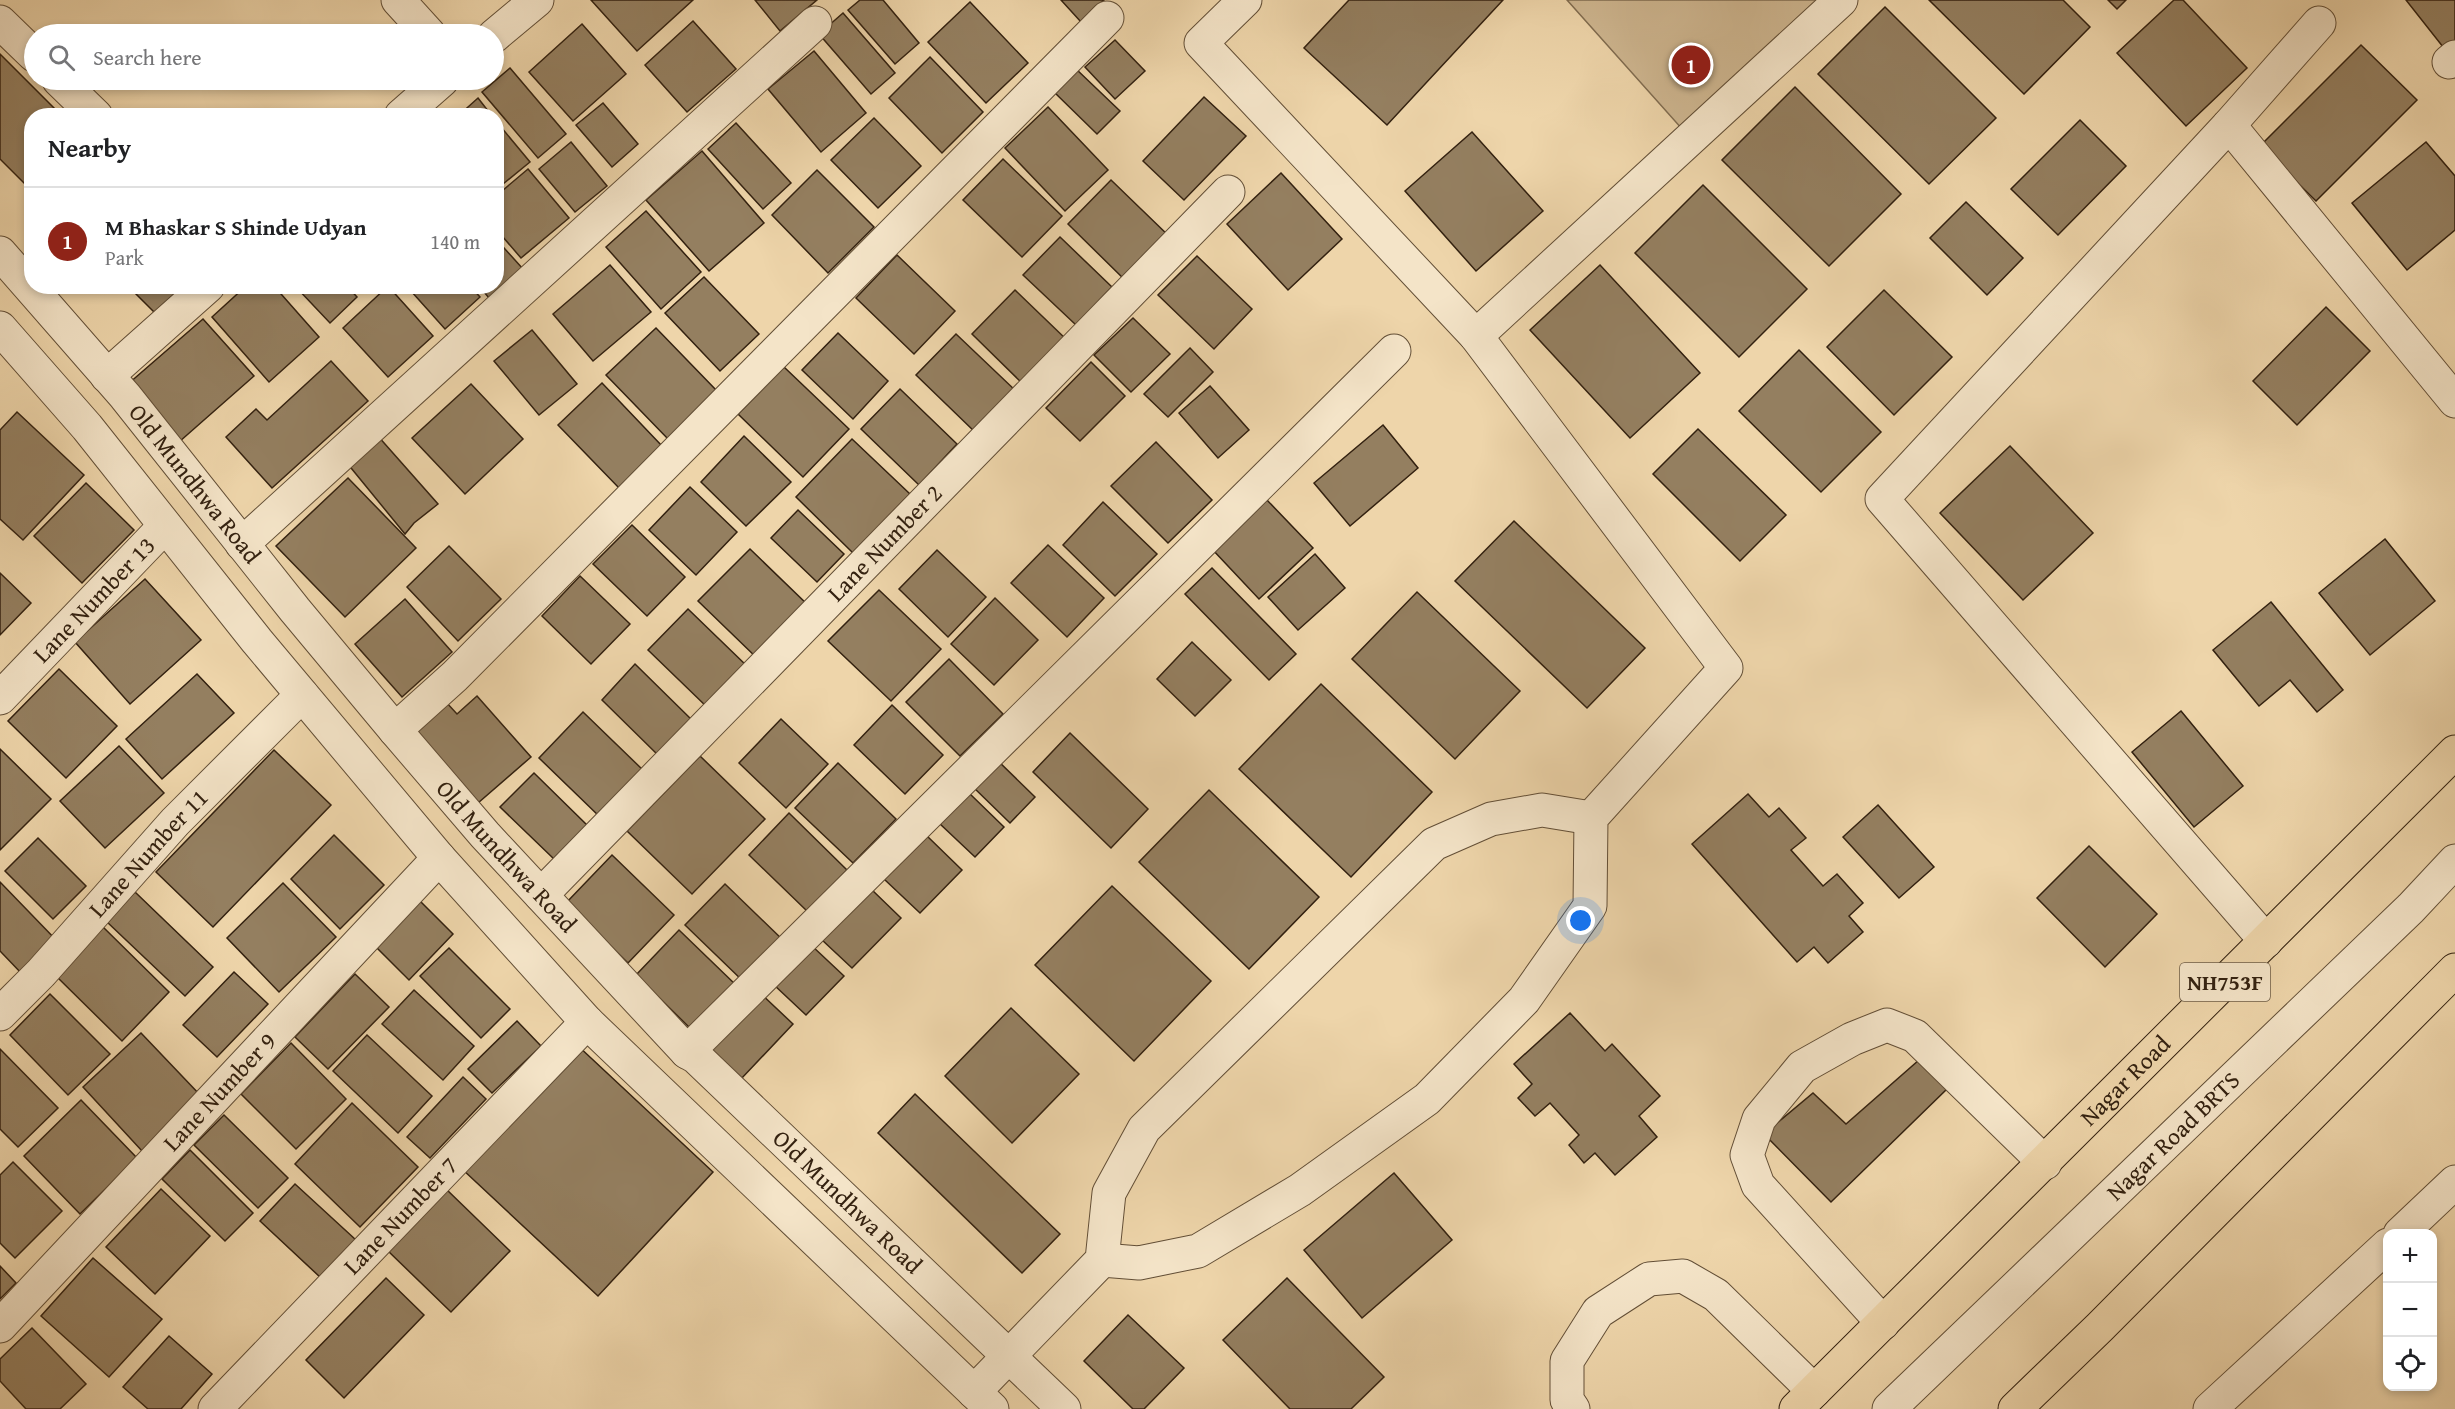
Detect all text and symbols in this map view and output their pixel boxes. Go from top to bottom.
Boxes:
search box [24,24,504,90]
icon: search [45,41,78,74]
text: Search here [93,41,202,73]
pin: 1 [1672,42,1710,88]
text: Nearby [48,128,131,167]
text: M Bhaskar S Shinde Udyan [105,211,367,243]
text: 1 [62,227,73,256]
text: 140 m [430,227,480,256]
text: Park [105,243,144,272]
street label: Old Mundhwa Road [121,396,270,571]
street label: Lane Number 2 [819,476,950,609]
street label: Lane Number 13 [25,528,163,671]
street label: Old Mundhwa Road [428,772,586,940]
street label: Lane Number 11 [80,780,216,925]
your location [1566,906,1595,935]
road number: NH753F [2180,963,2270,1001]
street label: Lane Number 9 [155,1024,284,1159]
street label: Nagar Road [2072,1027,2178,1134]
street label: Nagar Road BRTS [2098,1063,2248,1208]
street label: Old Mundhwa Road [765,1121,931,1282]
street label: Lane Number 7 [335,1149,466,1282]
map controls [2383,1229,2437,1391]
button: + [2383,1229,2437,1283]
button: − [2383,1283,2437,1337]
button: locate [2383,1337,2437,1391]

